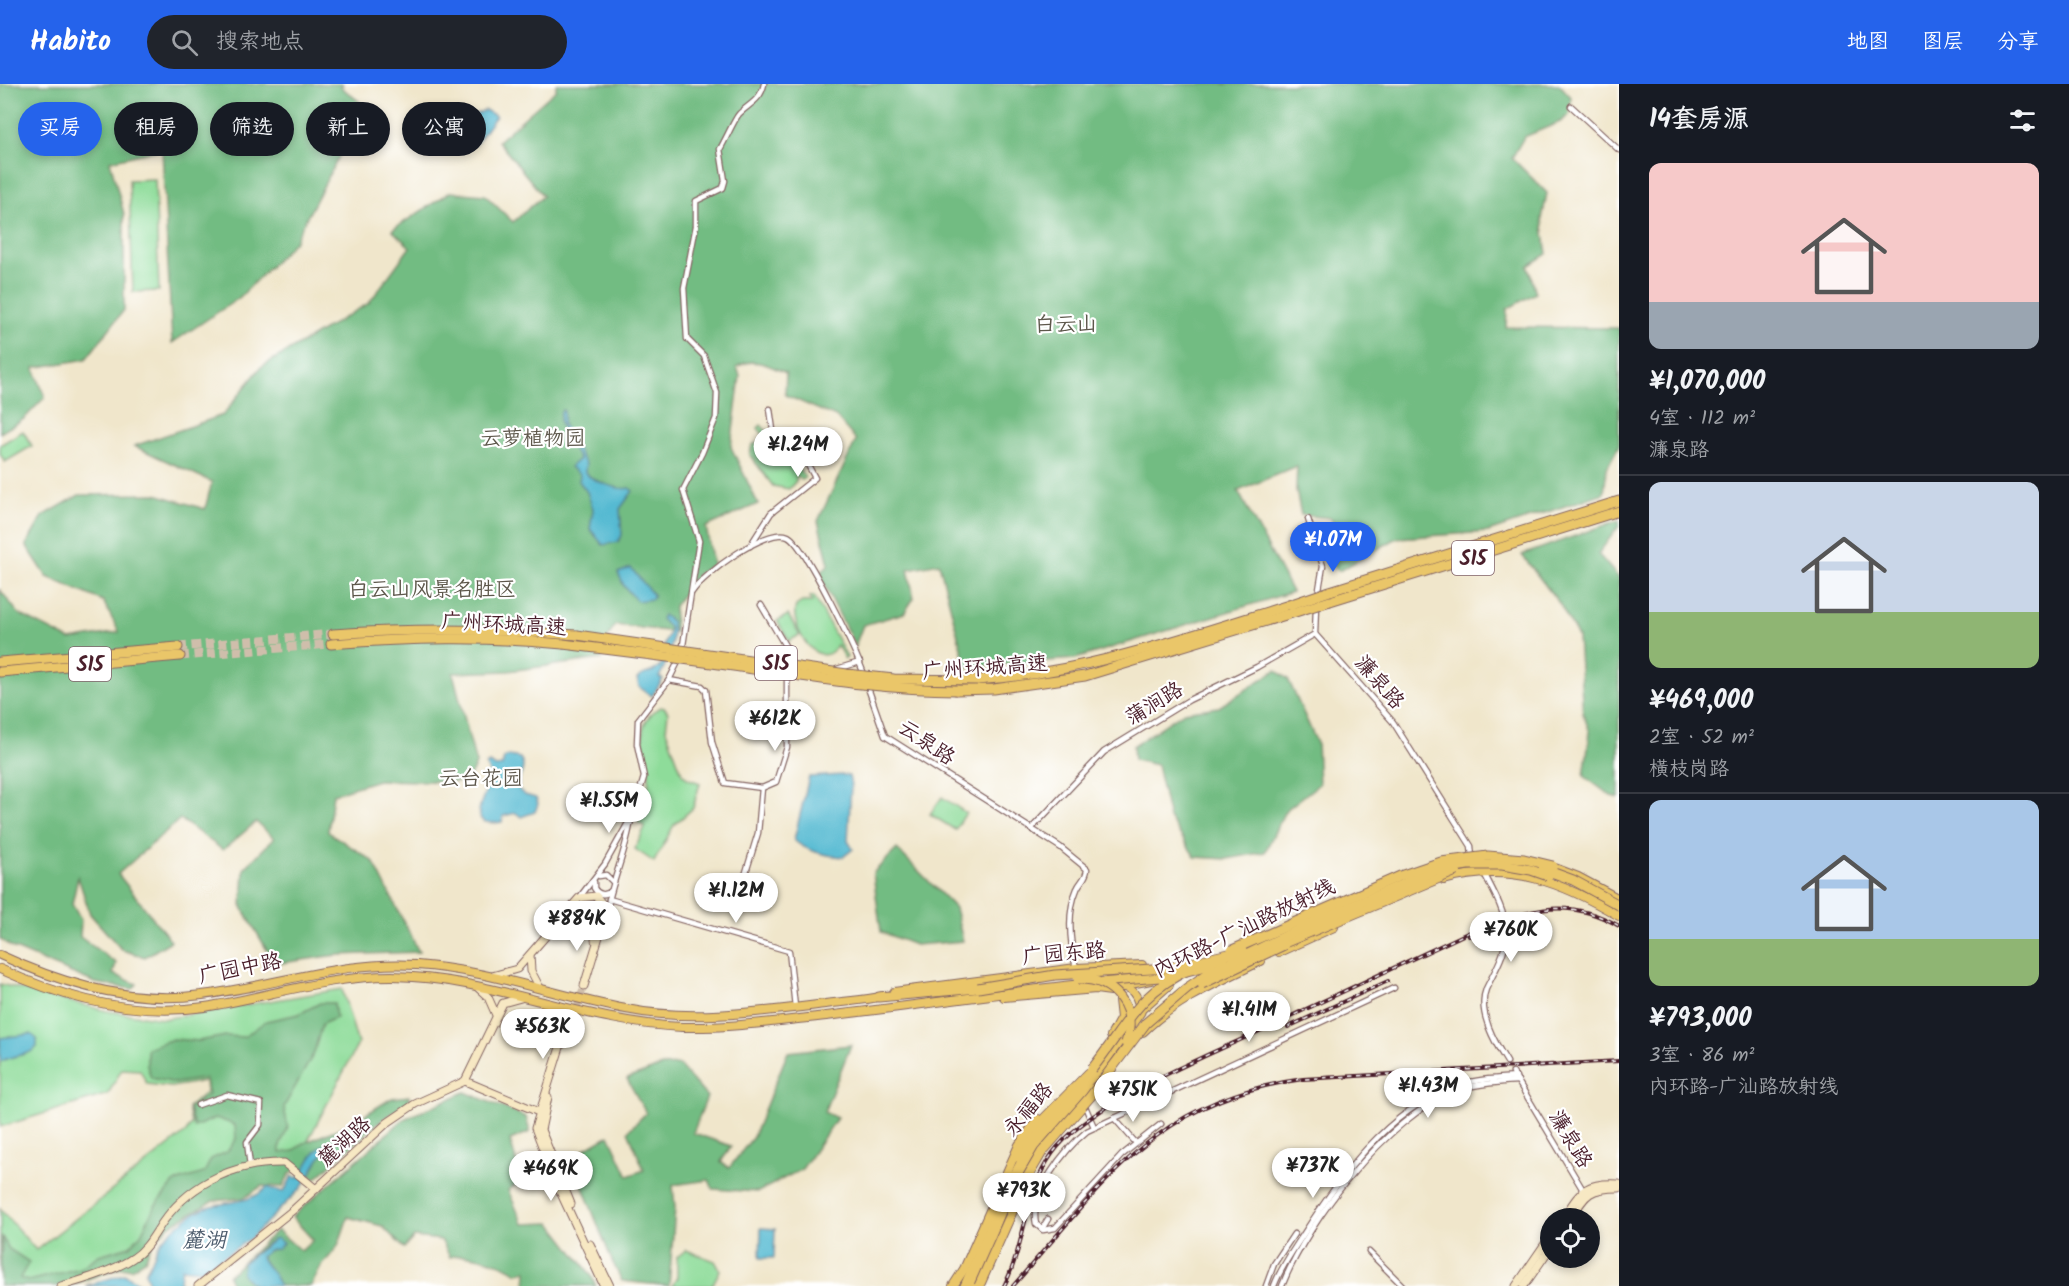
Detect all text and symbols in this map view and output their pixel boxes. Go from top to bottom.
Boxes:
search box [147,15,567,69]
text: Habito [30,20,111,65]
text: 搜索地点 [216,25,304,60]
icon: search [168,26,201,59]
text: 地图 [1847,26,1889,59]
text: 图层 [1922,26,1964,59]
text: 分享 [1997,26,2039,59]
text: 14套房源 [1649,99,1749,141]
chip: 买房 [18,102,102,156]
chip: 租房 [114,102,198,156]
chip: 筛选 [210,102,294,156]
chip: 新上 [306,102,390,156]
chip: 公寓 [402,102,486,156]
icon: filters [2006,104,2039,137]
icon: home [1790,202,1898,310]
park label: 白云山 [1035,309,1098,342]
text: ¥1,070,000 [1649,361,1765,403]
text: 4室 · 112 m² [1649,403,1755,435]
park label: 云萝植物园 [481,423,586,456]
pin: ¥1.24M [749,427,847,478]
text: ¥1.24M [768,430,828,462]
text: 濂泉路 [1649,435,1709,467]
icon: home [1790,521,1898,629]
pin: ¥1.07M [1284,522,1382,573]
text: ¥1.07M [1304,525,1362,557]
road number: S15 [1452,541,1494,575]
park label: 白云山风景名胜区 [348,574,516,607]
street label: 广州环城高速 [440,606,568,645]
road number: S15 [755,646,797,680]
road number: S15 [69,647,111,681]
street label: 广州环城高速 [921,648,1049,689]
street label: 濂泉路 [1346,648,1412,718]
street label: 蒲涧路 [1119,674,1190,735]
text: ¥469,000 [1649,680,1753,722]
pin: ¥612K [733,701,817,752]
text: ¥612K [749,704,801,736]
street label: 云泉路 [891,712,962,775]
text: 2室 · 52 m² [1649,722,1754,754]
text: 横枝岗路 [1649,754,1729,786]
park label: 云台花园 [439,763,523,796]
pin: ¥1.55M [560,783,658,834]
text: ¥1.55M [580,786,638,818]
icon: home [1790,839,1898,947]
street label: 内环路-广汕路放射线 [1148,871,1341,988]
pin: ¥1.12M [687,873,785,924]
text: ¥1.12M [708,876,764,908]
pin: ¥884K [535,901,619,952]
text: ¥884K [548,904,606,936]
pin: ¥760K [1469,912,1553,963]
text: ¥760K [1484,915,1538,947]
street label: 广园东路 [1021,934,1107,975]
street label: 广园中路 [196,945,285,994]
pin: ¥1.41M [1200,992,1298,1043]
text: ¥1.41M [1221,995,1277,1027]
text: ¥793,000 [1649,998,1751,1040]
pin: ¥563K [501,1009,585,1060]
text: ¥563K [515,1012,571,1044]
text: 3室 · 86 m² [1649,1040,1754,1072]
pin: ¥1.43M [1379,1068,1477,1119]
text: ¥1.43M [1398,1071,1458,1103]
pin: ¥751K [1091,1072,1175,1123]
text: 内环路-广汕路放射线 [1649,1072,1838,1104]
street label: 永福路 [996,1075,1062,1145]
text: ¥751K [1108,1075,1158,1107]
street label: 濂泉路 [1539,1104,1600,1175]
street label: 麓湖路 [311,1109,379,1176]
pin: ¥737K [1271,1148,1355,1199]
pin: ¥469K [509,1151,593,1202]
text: ¥737K [1286,1151,1340,1183]
text: ¥469K [523,1154,579,1186]
pin: ¥793K [982,1173,1066,1224]
text: ¥793K [997,1176,1051,1208]
map controls [1540,1208,1600,1268]
button: locate [1540,1208,1600,1268]
water label: 麓湖 [182,1224,228,1259]

